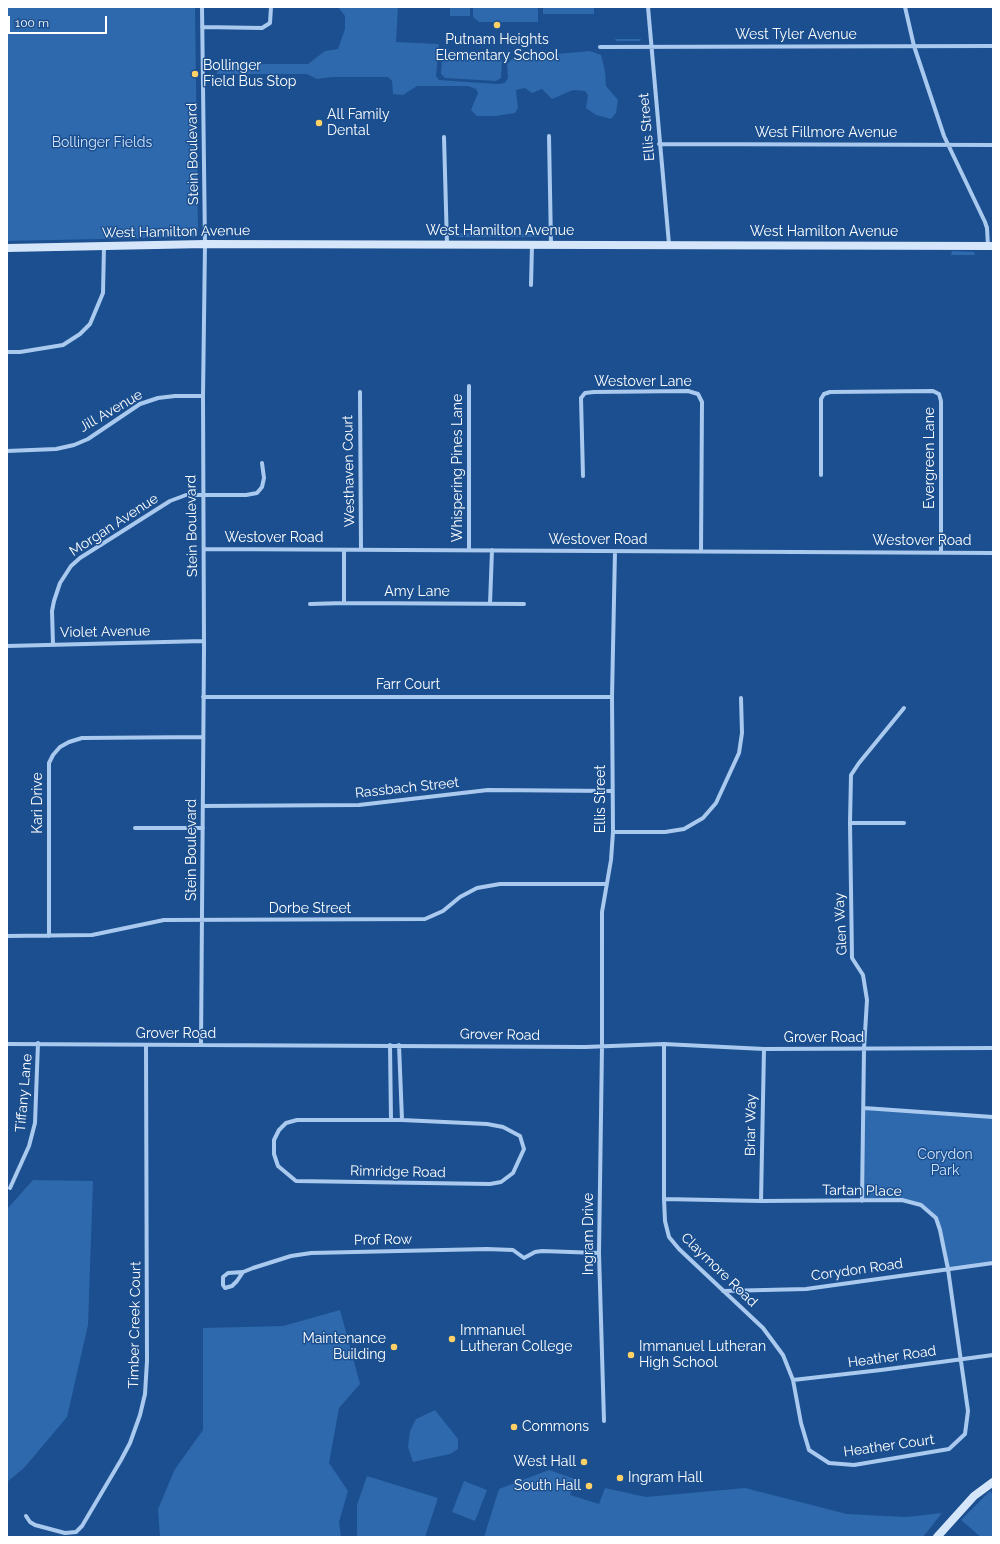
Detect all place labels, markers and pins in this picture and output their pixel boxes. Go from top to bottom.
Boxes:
marker: Putnam Heights Elementary School [492,20,502,30]
place label: Putnam Heights Elementary School [436,32,558,64]
place label: Bollinger Field Bus Stop [203,58,296,90]
marker: Bollinger Field Bus Stop [190,69,200,79]
place label: All Family Dental [327,107,390,140]
marker: All Family Dental [314,118,324,128]
place label: Immanuel Lutheran College [460,1323,572,1356]
place label: Maintenance Building [302,1331,386,1364]
marker: Immanuel Lutheran College [447,1334,457,1344]
place label: Immanuel Lutheran High School [639,1339,766,1372]
marker: Maintenance Building [389,1342,399,1352]
marker: Immanuel Lutheran High School [626,1350,636,1360]
place label: Commons [522,1419,589,1435]
marker: Commons [509,1422,519,1432]
place label: West Hall [514,1454,576,1470]
marker: West Hall [579,1457,589,1467]
place label: Ingram Hall [628,1470,703,1486]
marker: Ingram Hall [615,1473,625,1483]
place label: South Hall [514,1478,581,1494]
marker: South Hall [584,1481,594,1491]

